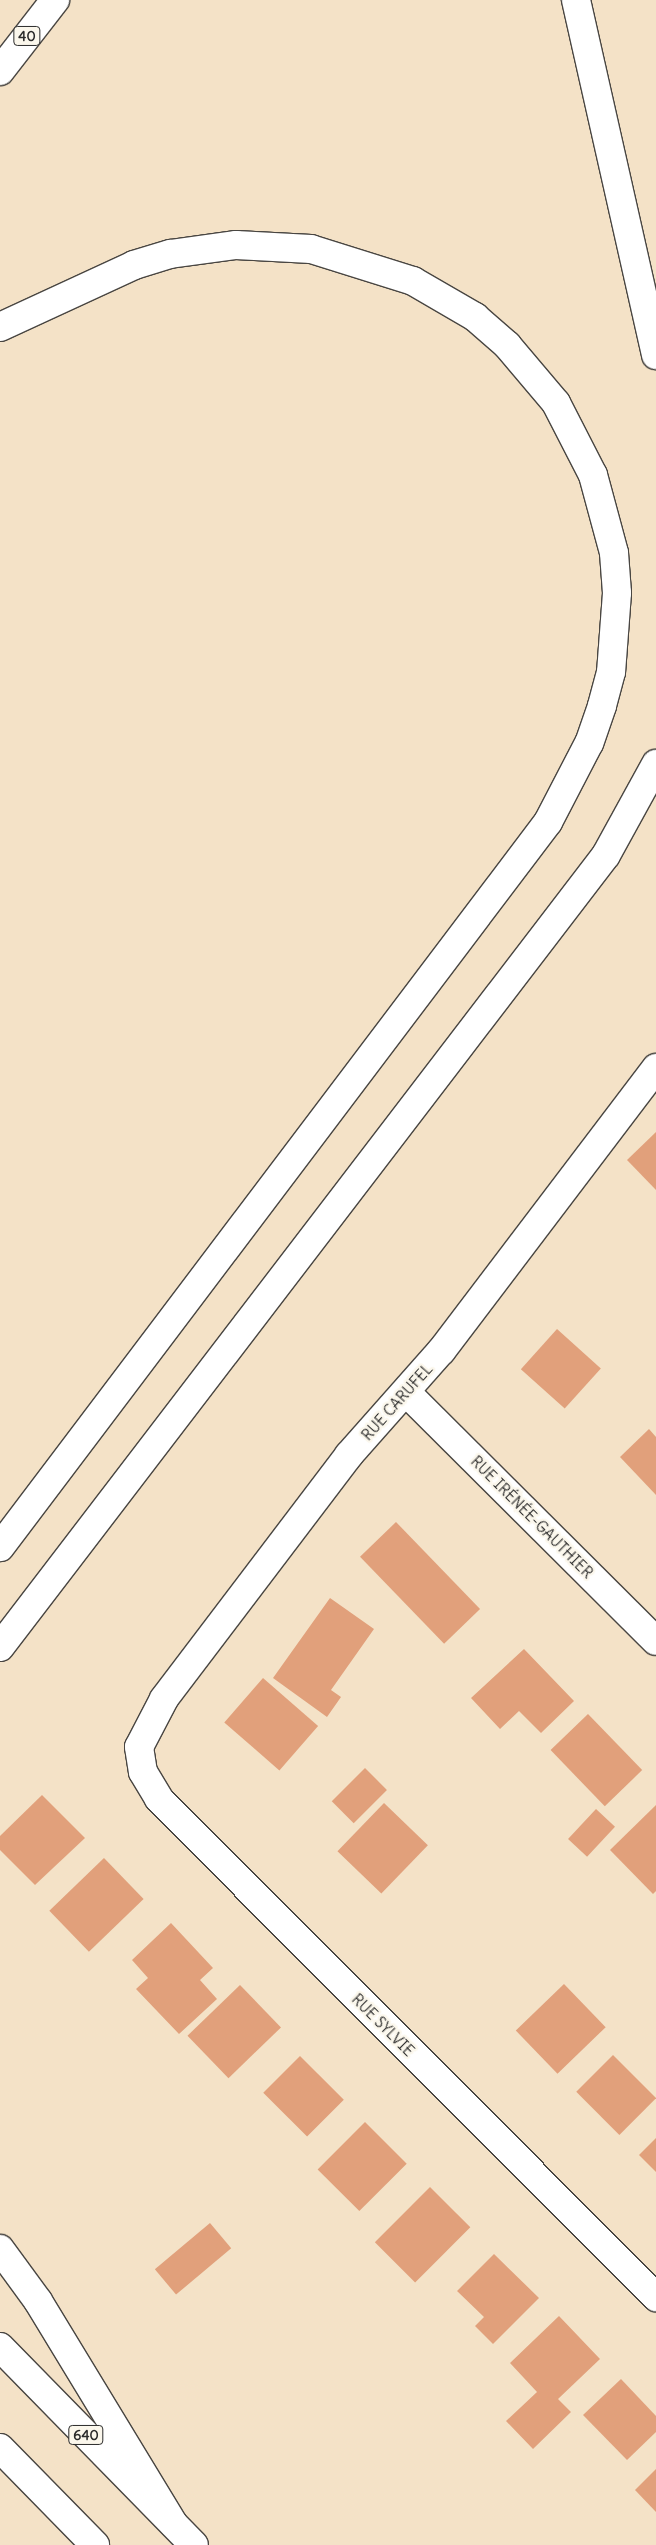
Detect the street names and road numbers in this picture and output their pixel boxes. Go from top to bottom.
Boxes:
road number: 40 [13,24,41,48]
street label: RUE CARUFEL [358,1360,436,1444]
street label: RUE IRÉNÉE-GAUTHIER [467,1452,597,1582]
street label: RUE SYLVIE [348,1990,418,2060]
road number: 640 [67,2424,105,2446]

